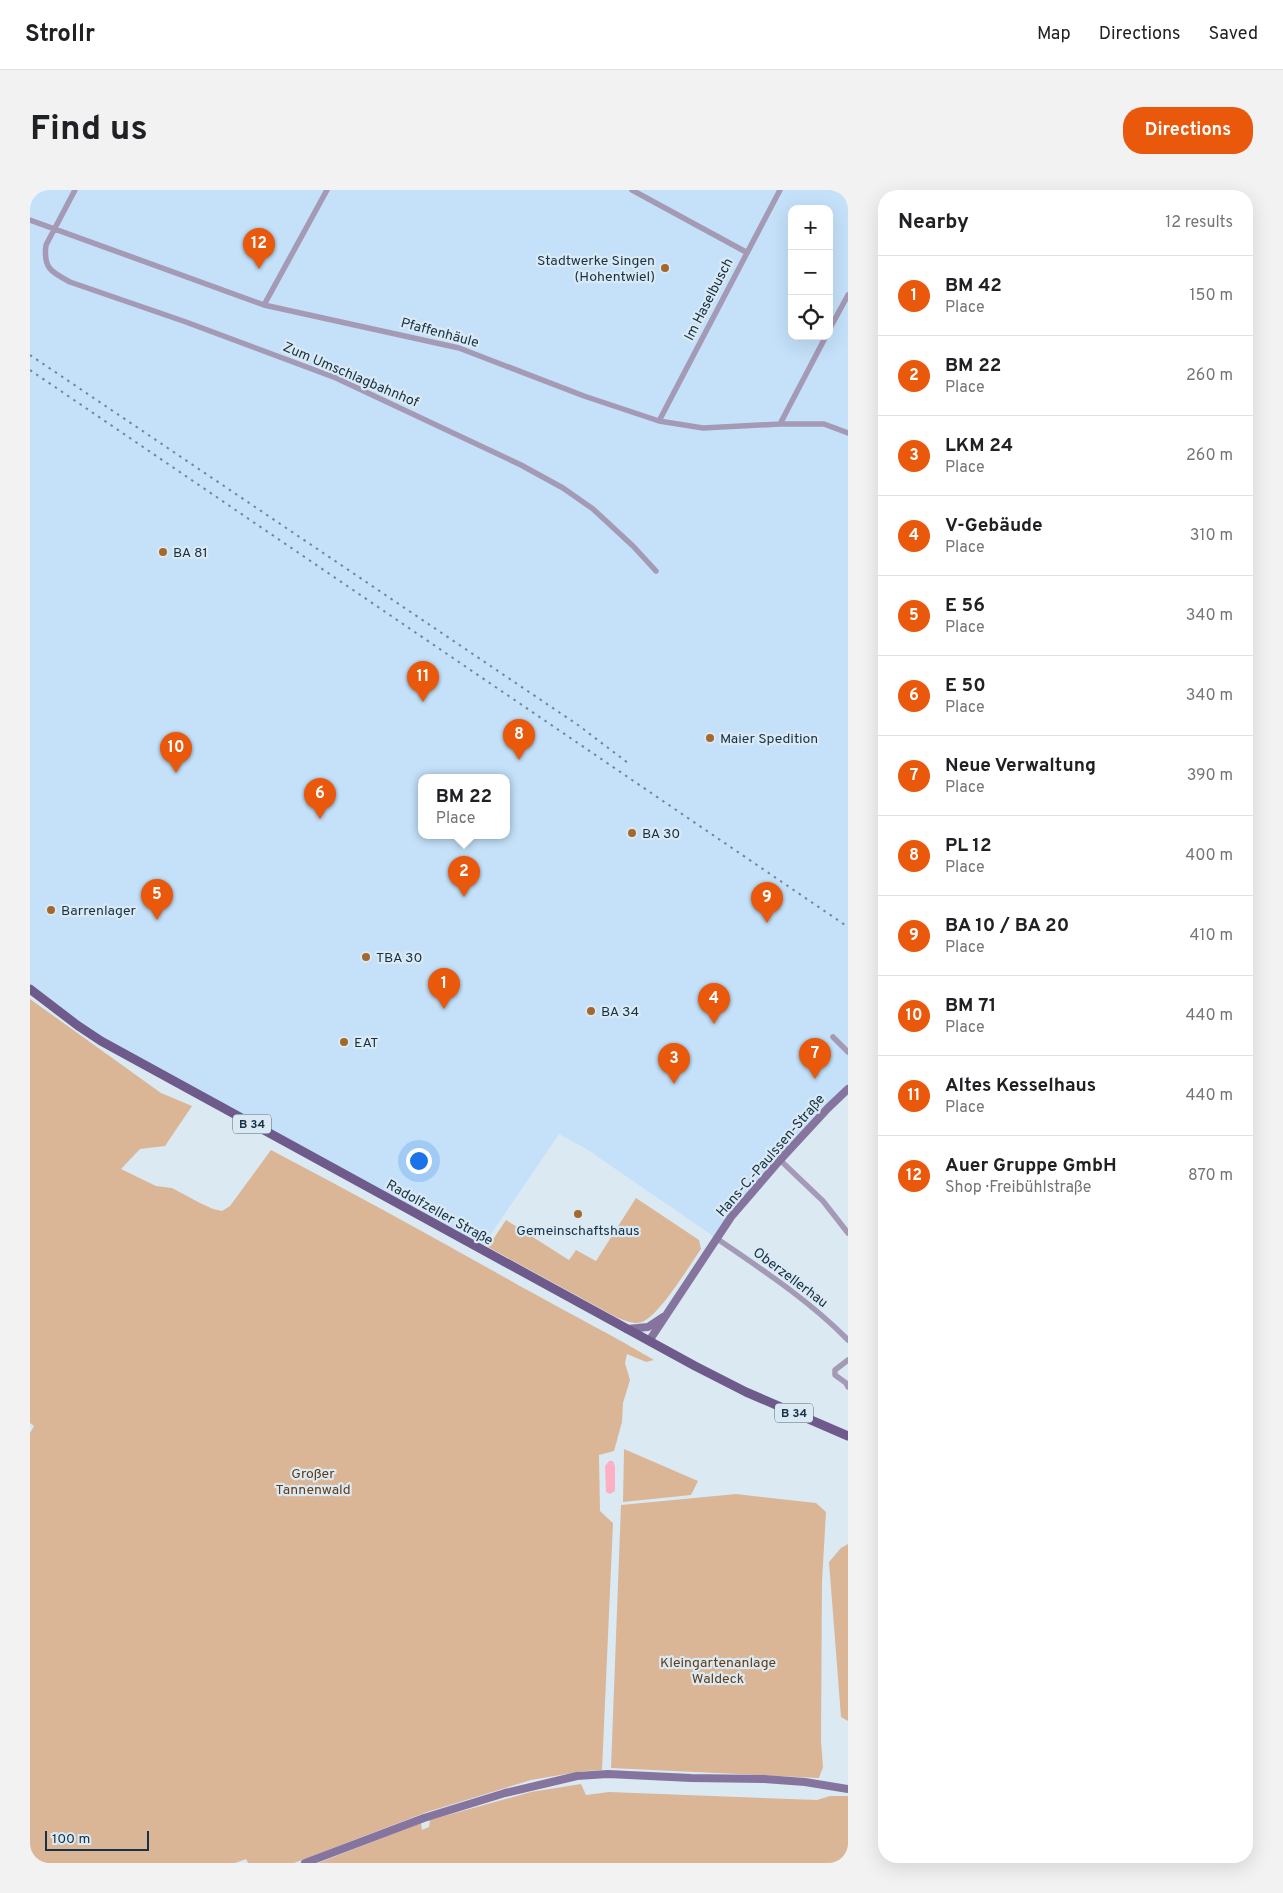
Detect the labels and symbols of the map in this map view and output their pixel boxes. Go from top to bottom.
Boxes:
pin: 12 [243,228,275,269]
place label: Stadtwerke Singen (Hohentwiel) [537,253,655,286]
street label: Im Haselbusch [681,255,737,344]
marker: Stadtwerke Singen (Hohentwiel) [659,262,671,274]
street label: Pfaffenhäule [399,315,481,352]
street label: Zum Umschlagbahnhof [280,339,421,412]
place label: BA 81 [173,545,208,562]
marker: BA 81 [157,546,169,558]
pin: 11 [407,661,439,702]
pin: 8 [503,719,535,760]
place label: Maier Spedition [720,731,818,748]
pin: 10 [160,732,192,773]
marker: Maier Spedition [704,732,716,744]
pin: 6 [304,778,336,819]
place label: BA 30 [642,826,680,843]
marker: BA 30 [626,827,638,839]
pin: 2 [448,856,480,897]
pin: 5 [141,879,173,920]
pin: 9 [751,882,783,923]
place label: Barrenlager [61,903,137,920]
marker: Barrenlager [45,904,57,916]
place label: TBA 30 [376,950,422,967]
marker: TBA 30 [360,951,372,963]
pin: 1 [428,968,460,1009]
pin: 4 [698,983,730,1024]
place label: BA 34 [601,1004,639,1021]
marker: BA 34 [585,1005,597,1017]
place label: EAT [354,1035,379,1052]
marker: EAT [338,1036,350,1048]
pin: 7 [799,1038,831,1079]
pin: 3 [658,1043,690,1084]
street label: Hans-C.-Paulssen-Straße [713,1091,829,1221]
road number: B 34 [233,1114,271,1134]
your location [406,1148,432,1174]
street label: Radolfzeller Straße [383,1177,496,1250]
marker: Gemeinschaftshaus [572,1208,584,1220]
place label: Gemeinschaftshaus [516,1223,640,1240]
street label: Oberzellerhau [749,1245,831,1312]
road number: B 34 [775,1404,813,1422]
park label: Großer Tannenwald [275,1466,351,1499]
park label: Kleingartenanlage Waldeck [660,1655,776,1688]
scale bar [45,1828,149,1851]

